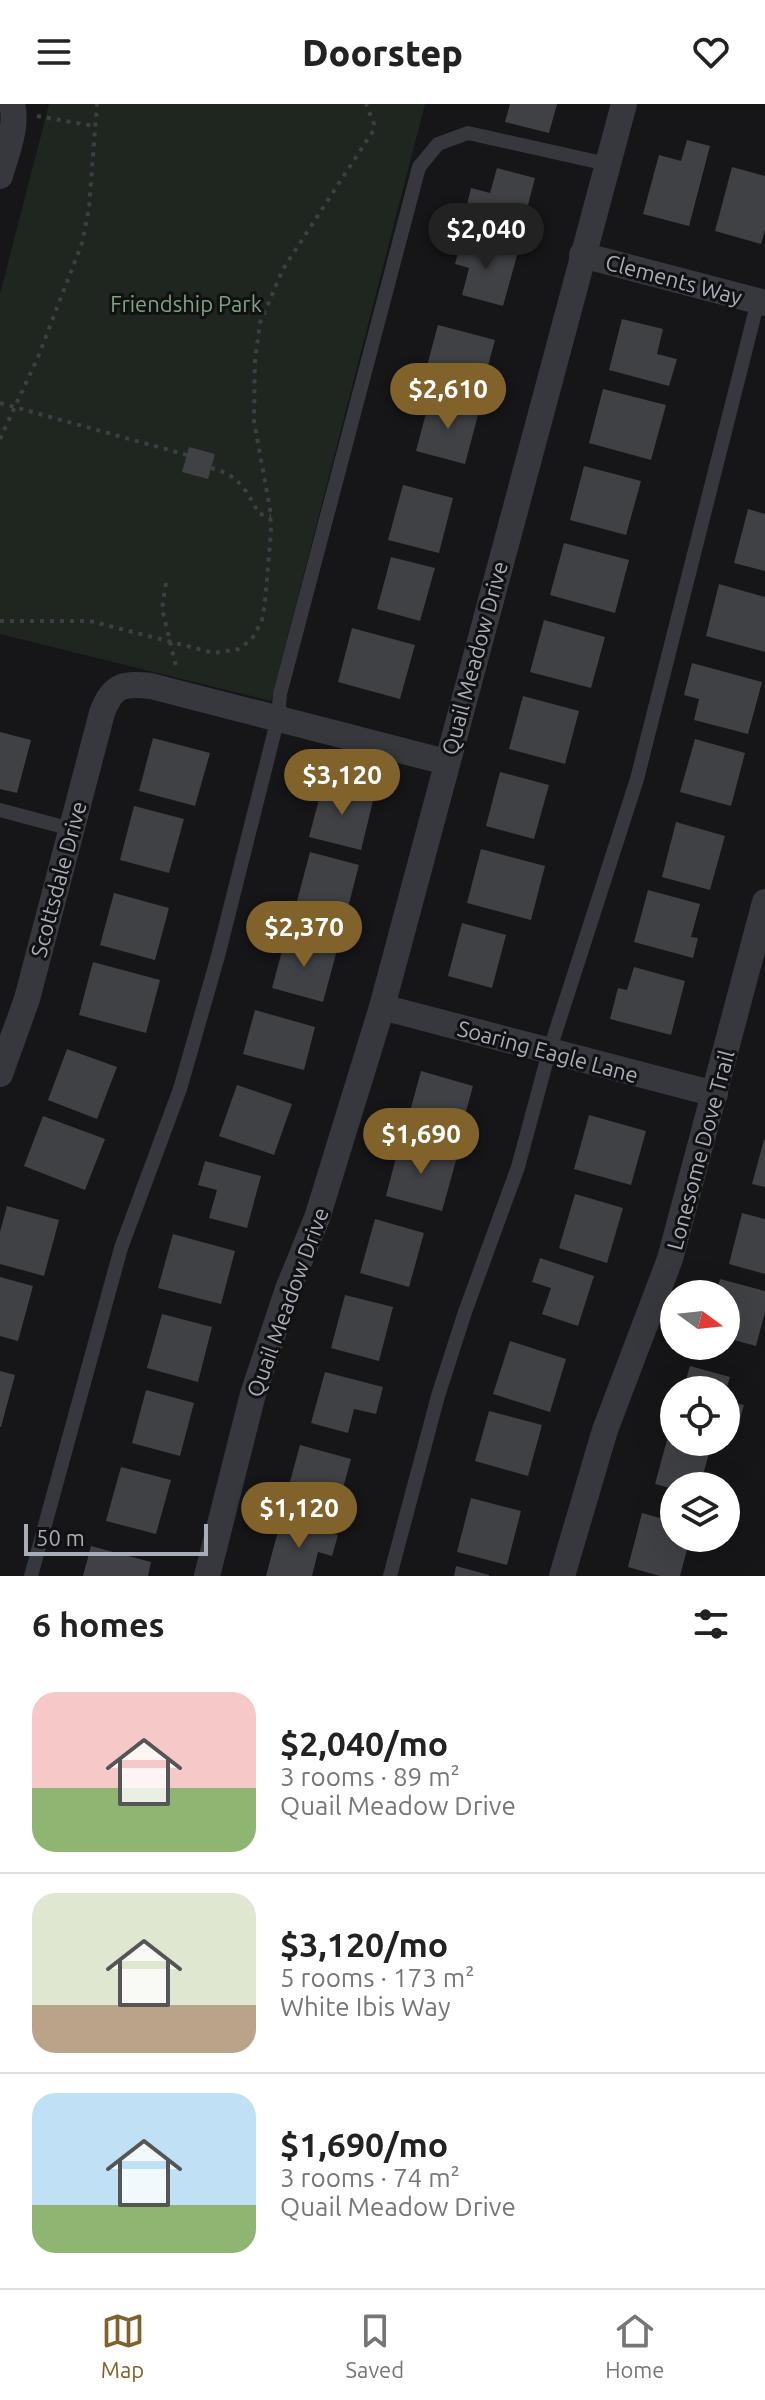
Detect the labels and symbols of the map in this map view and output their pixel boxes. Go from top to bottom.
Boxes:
pin: $2,040 [421,203,551,271]
street label: Clements Way [603,249,745,309]
park label: Friendship Park [110,291,262,316]
pin: $2,610 [383,363,513,431]
street label: Quail Meadow Drive [436,558,512,758]
pin: $3,120 [277,749,407,817]
street label: Scottsdale Drive [25,798,91,960]
pin: $2,370 [239,901,369,969]
street label: Soaring Eagle Lane [455,1015,641,1087]
street label: Lonesome Dove Trail [661,1047,739,1253]
pin: $1,690 [356,1108,486,1176]
street label: Quail Meadow Drive [241,1204,333,1400]
north arrow [660,1280,740,1360]
pin: $1,120 [234,1482,364,1550]
scale bar [24,1520,208,1556]

